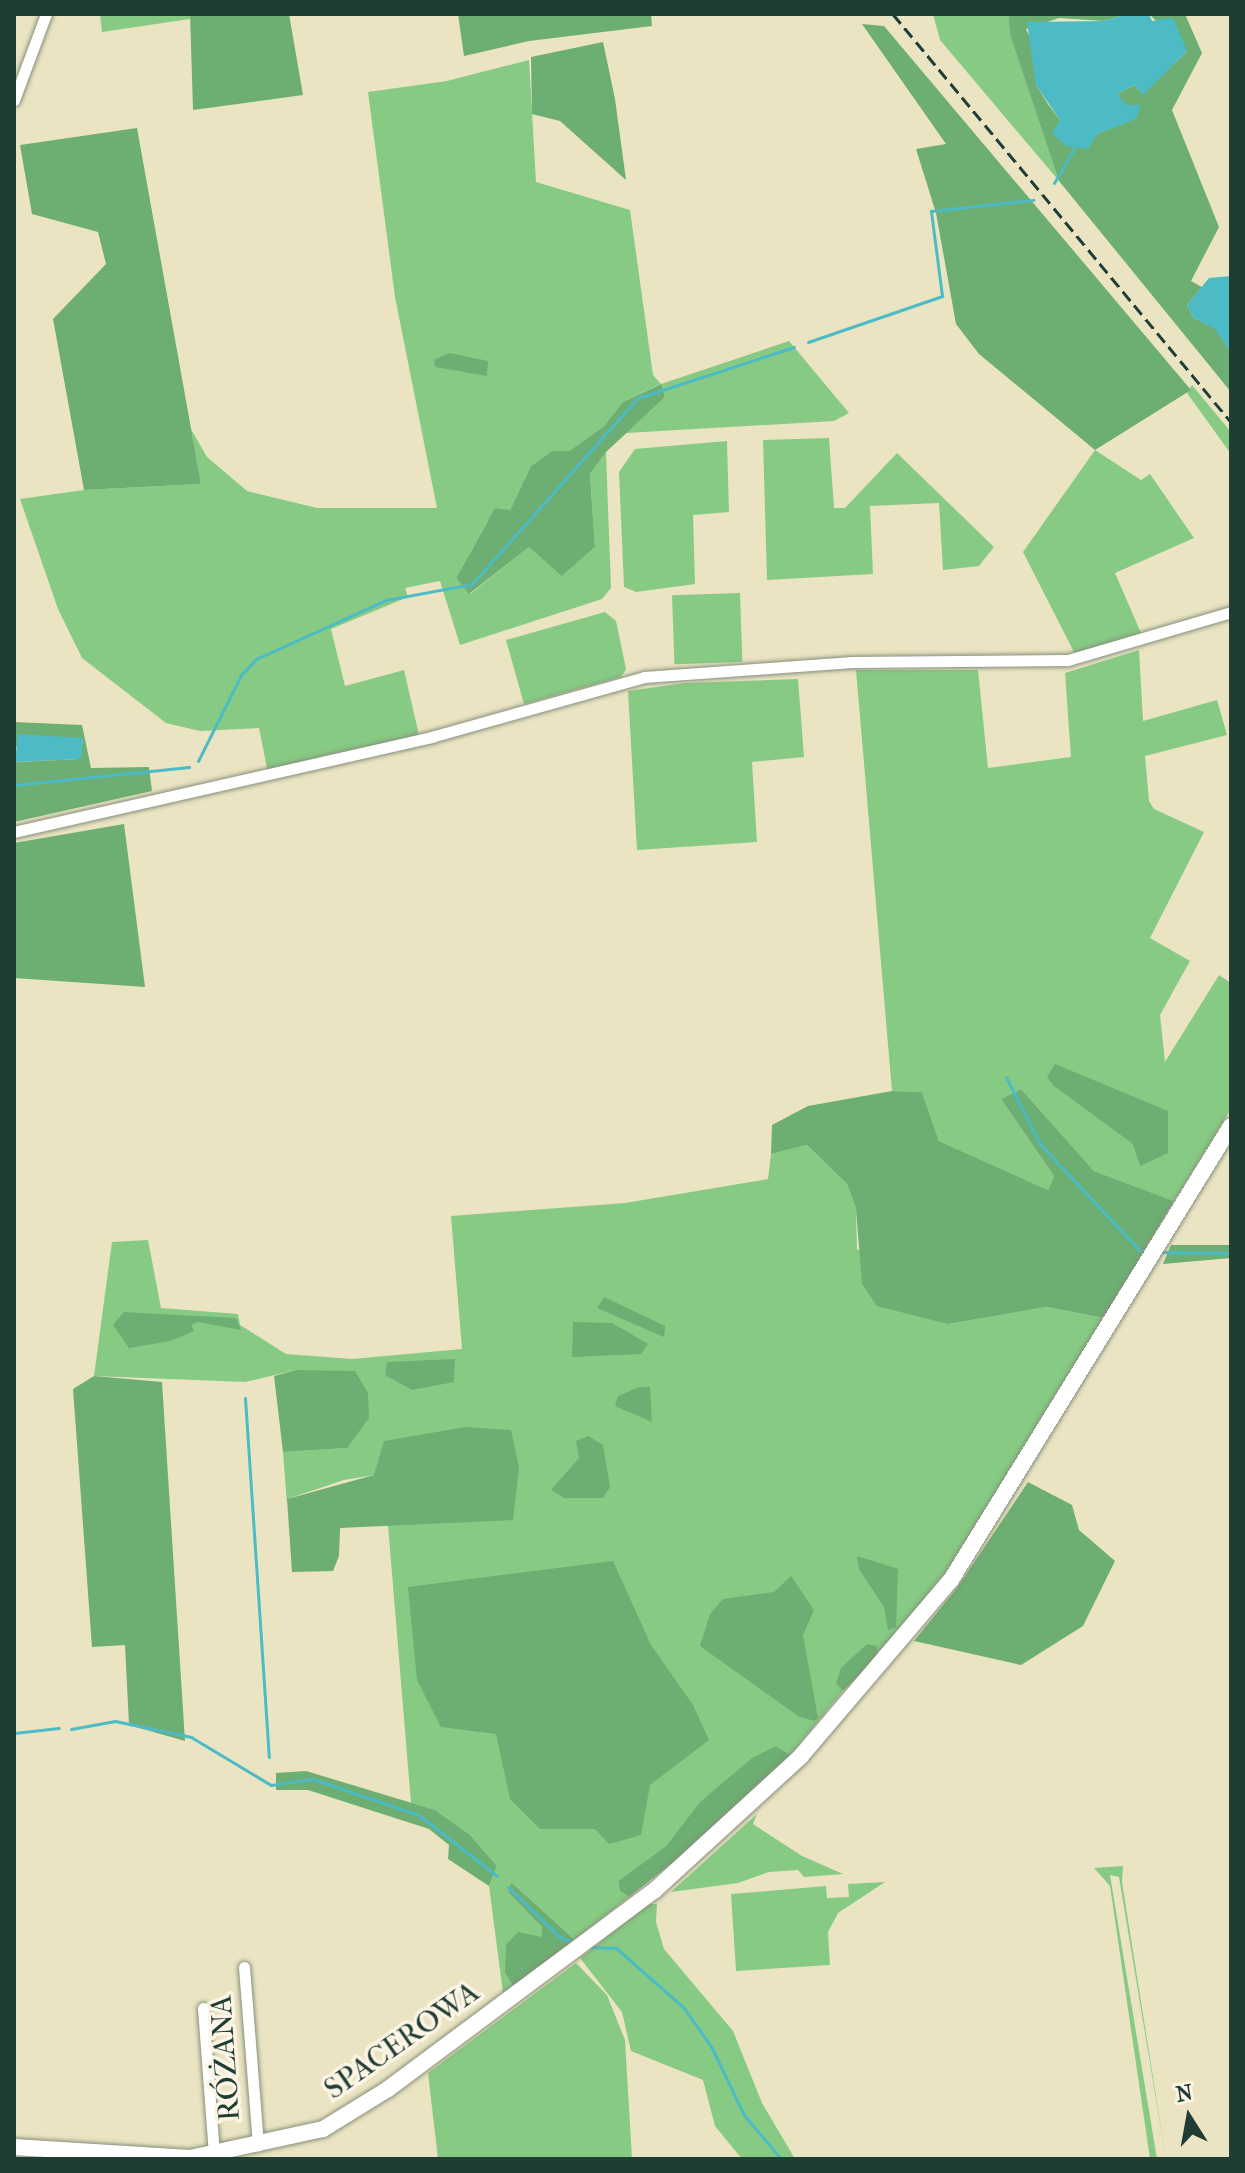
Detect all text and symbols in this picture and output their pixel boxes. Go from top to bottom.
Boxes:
street label: SPACEROWA [318,1974,486,2108]
street label: RÓŻANA [204,1994,248,2122]
north arrow [1149,2077,1229,2157]
text: N [1174,2079,1195,2108]

